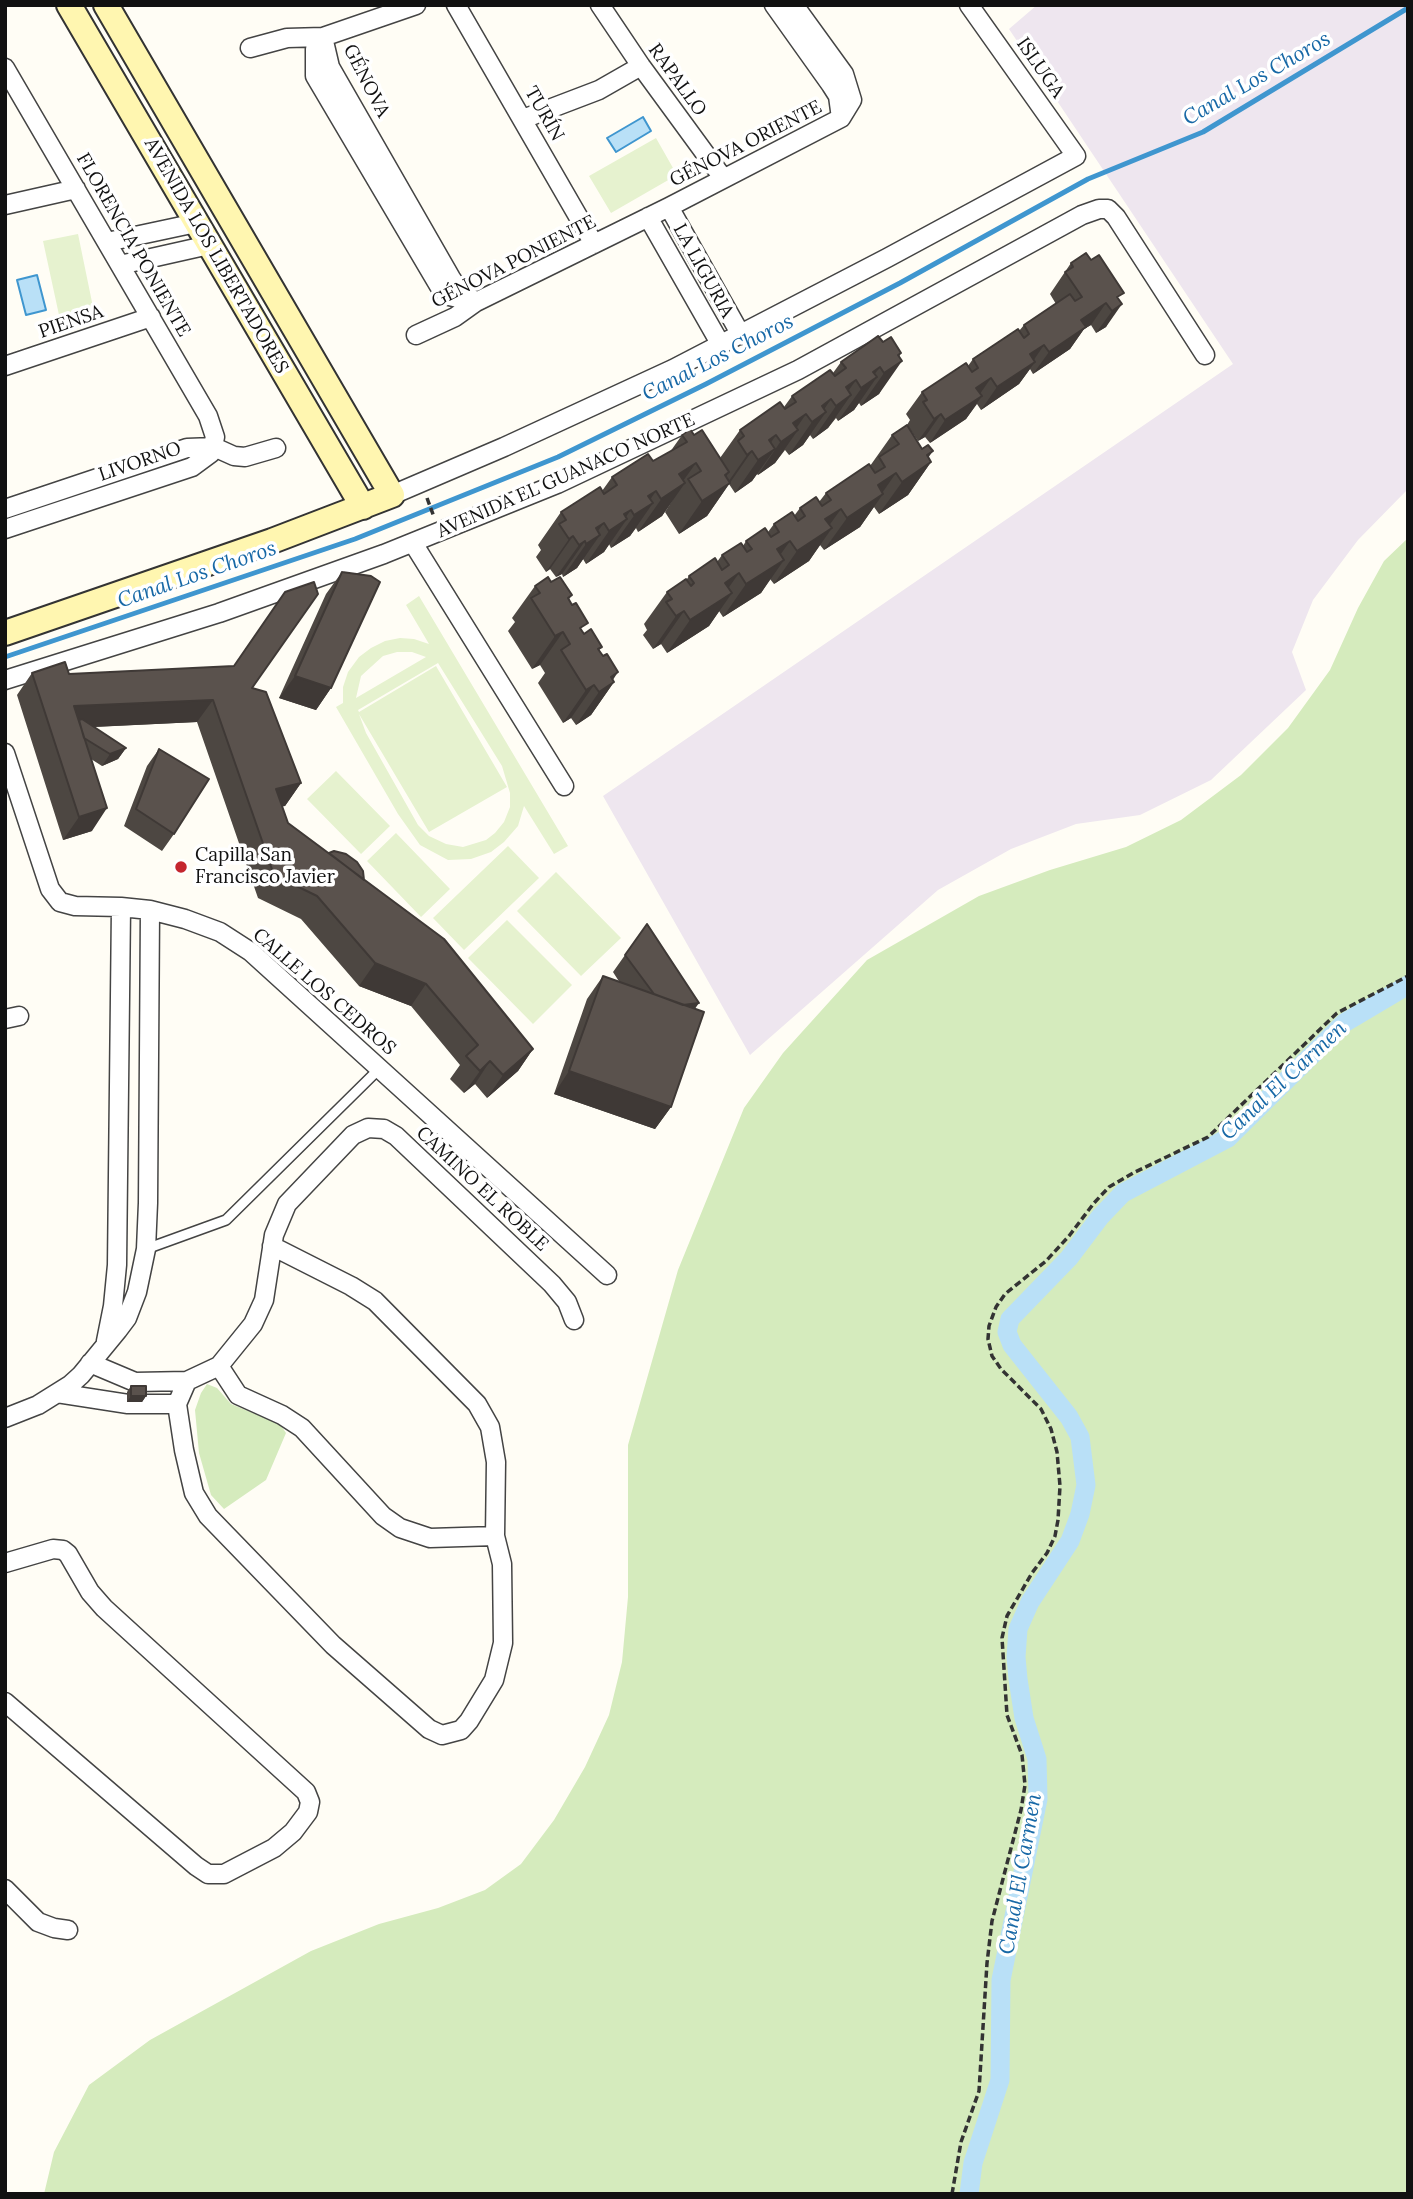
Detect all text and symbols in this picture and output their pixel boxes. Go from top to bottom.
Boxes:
water label: Canal Los Choros [1179,27,1335,131]
street label: ISLUGA [1011,33,1069,103]
street label: RAPALLO [643,39,711,121]
street label: GÉNOVA [338,41,394,121]
street label: TURÍN [519,83,569,145]
street label: GÉNOVA ORIENTE [666,96,826,192]
street label: AVENIDA LOS LIBERTADORES [139,134,293,378]
street label: FLORENCIA PONIENTE [71,149,195,341]
street label: GÉNOVA PONIENTE [428,211,600,313]
street label: LA LIGURIA [668,220,738,322]
street label: PIENSA [36,300,106,344]
water label: Canal Los Choros [638,309,798,407]
street label: AVENIDA EL GUANACO NORTE [434,409,698,543]
street label: LIVORNO [96,437,184,487]
water label: Canal Los Choros [114,536,280,614]
place label: Capilla San Francisco Javier [195,845,335,889]
marker: Capilla San Francisco Javier [173,859,189,875]
street label: CALLE LOS CEDROS [248,924,400,1060]
water label: Canal El Carmen [1216,1016,1352,1146]
street label: CAMINO EL ROBLE [411,1122,553,1256]
water label: Canal El Carmen [994,1792,1048,1956]

